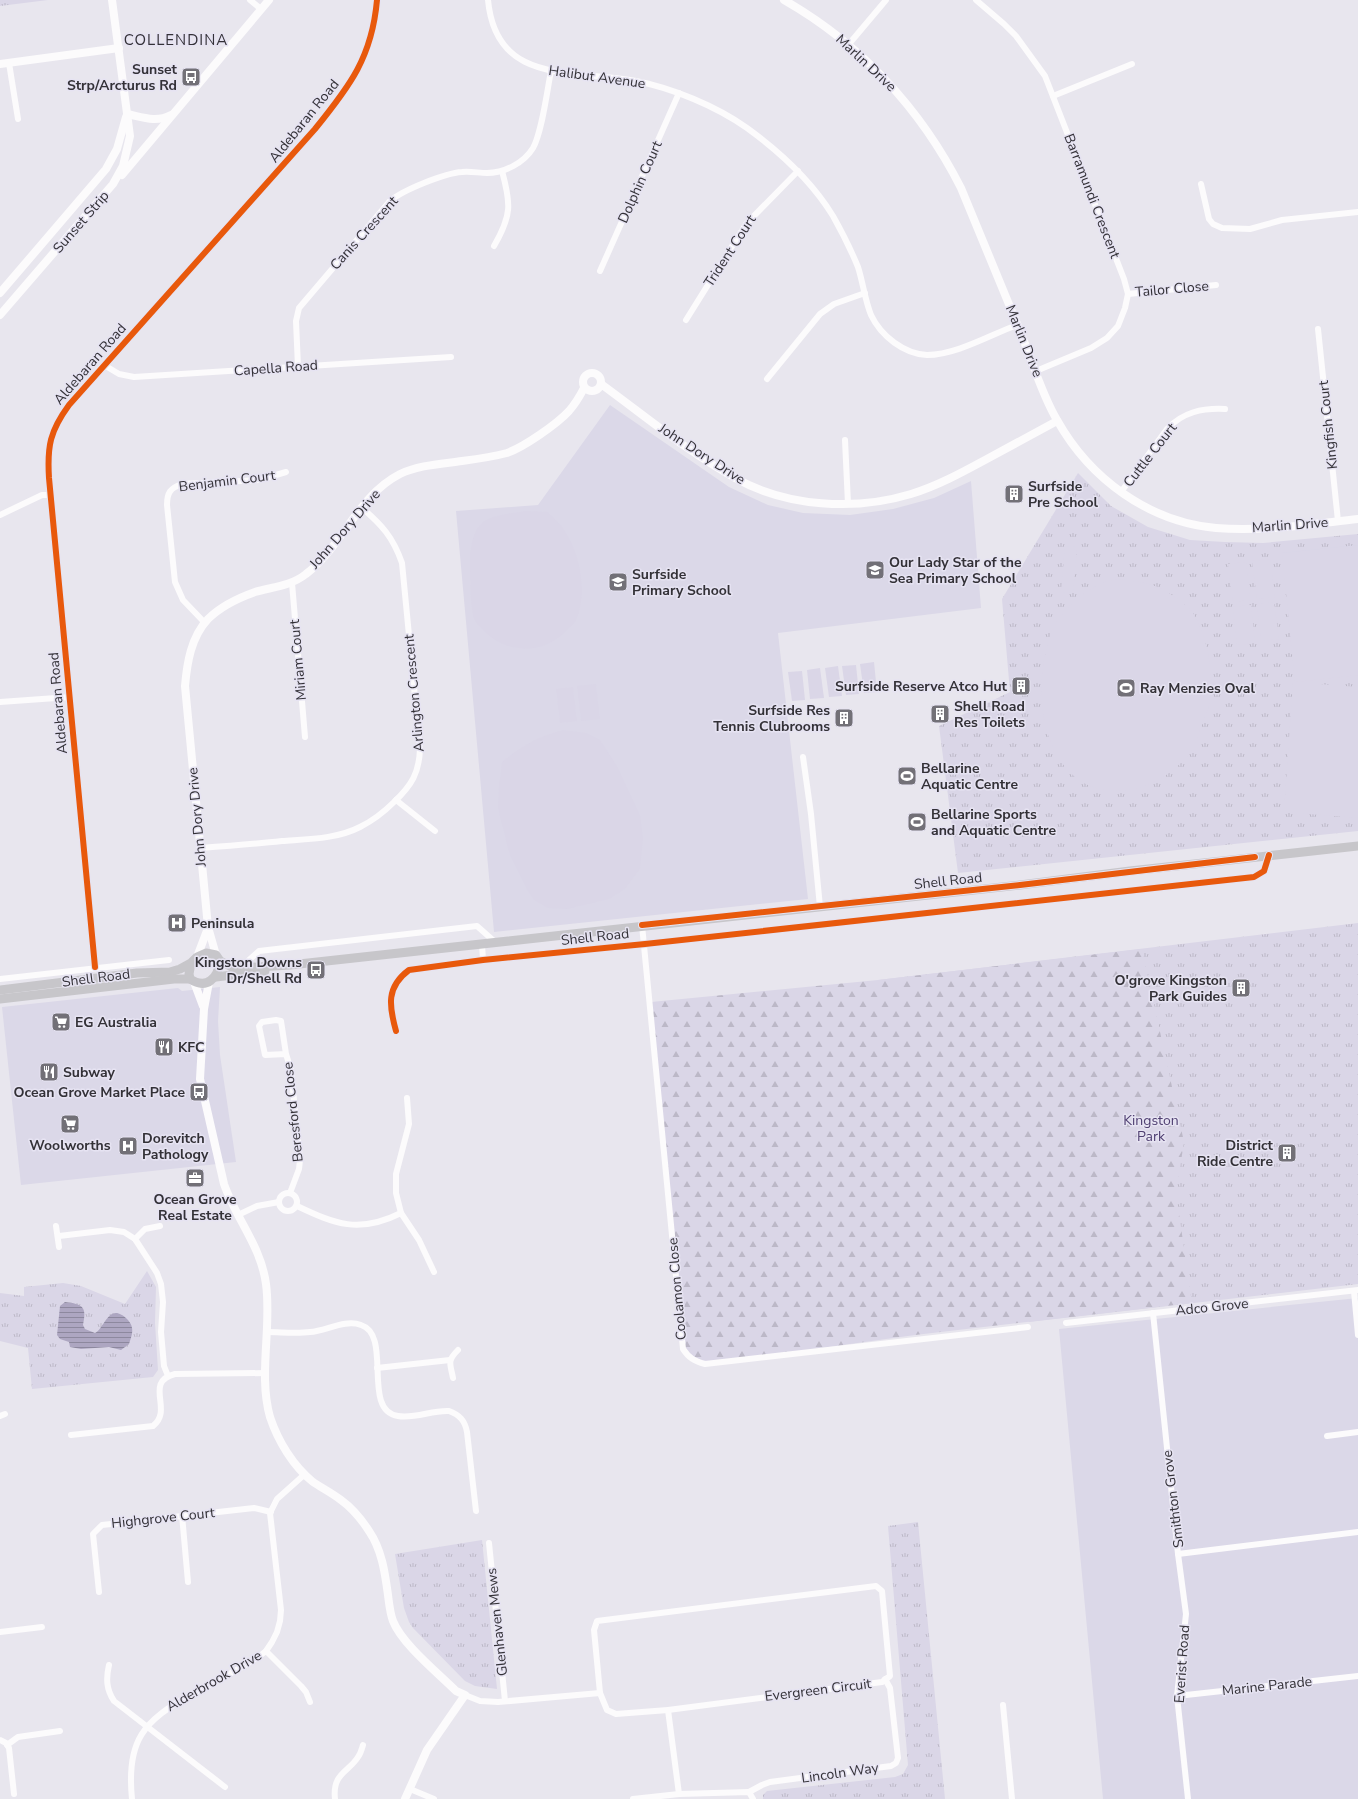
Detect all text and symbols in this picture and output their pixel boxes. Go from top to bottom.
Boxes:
district label: COLLENDINA [124,30,228,50]
street label: Marlin Drive [832,30,900,96]
place label: Sunset Strp/Arcturus Rd [67,60,178,95]
street label: Halibut Avenue [547,61,647,93]
bus stop icon: Sunset Strp/Arcturus Rd [180,66,202,88]
street label: Aldebaran Road [265,75,343,167]
street label: Barramundi Crescent [1059,131,1125,261]
street label: Dolphin Court [613,138,667,226]
street label: Sunset Strip [49,187,113,257]
street label: Canis Crescent [326,192,402,274]
street label: Trident Court [700,211,760,291]
street label: Tailor Close [1134,276,1210,302]
street label: Marlin Drive [1001,302,1047,380]
street label: Aldebaran Road [49,319,131,409]
street label: Capella Road [233,356,319,380]
street label: Kingfish Court [1314,380,1342,470]
street label: John Dory Drive [654,418,749,489]
street label: Cuttle Court [1119,419,1181,491]
street label: Benjamin Court [178,466,276,496]
place label: Surfside Pre School [1028,477,1098,512]
building icon: Surfside Pre School [1003,483,1025,505]
street label: John Dory Drive [305,485,385,574]
street label: Marlin Drive [1251,513,1329,537]
place label: Our Lady Star of the Sea Primary School [889,553,1022,588]
school or university icon: Our Lady Star of the Sea Primary School [864,559,886,581]
place label: Surfside Primary School [632,565,732,600]
school or university icon: Surfside Primary School [607,571,629,593]
street label: Miriam Court [285,619,311,701]
street label: Arlington Crescent [399,633,429,753]
street label: Aldebaran Road [44,651,72,755]
building icon: Surfside Reserve Atco Hut [1010,675,1032,697]
place label: Surfside Reserve Atco Hut [835,677,1008,696]
sports icon: Ray Menzies Oval [1115,677,1137,699]
place label: Ray Menzies Oval [1140,679,1255,698]
place label: Shell Road Res Toilets [954,697,1025,732]
place label: Surfside Res Tennis Clubrooms [713,701,830,736]
building icon: Shell Road Res Toilets [929,703,951,725]
building icon: Surfside Res Tennis Clubrooms [833,707,855,729]
place label: Bellarine Aquatic Centre [921,759,1018,794]
sports icon: Bellarine Aquatic Centre [896,765,918,787]
street label: John Dory Drive [183,767,211,868]
place label: Bellarine Sports and Aquatic Centre [931,805,1056,840]
sports icon: Bellarine Sports and Aquatic Centre [906,811,928,833]
street label: Shell Road [913,868,983,894]
hospital icon: Peninsula [166,912,188,934]
place label: Peninsula [191,914,254,933]
street label: Shell Road [560,924,630,950]
place label: Kingston Downs Dr/Shell Rd [195,953,302,988]
bus stop icon: Kingston Downs Dr/Shell Rd [305,959,327,981]
street label: Shell Road [61,964,131,992]
place label: O'grove Kingston Park Guides [1114,971,1227,1006]
building icon: O'grove Kingston Park Guides [1230,977,1252,999]
supermarket icon: EG Australia [50,1011,72,1033]
place label: EG Australia [75,1013,157,1032]
restaurant icon: KFC [153,1036,175,1058]
place label: KFC [178,1038,205,1057]
restaurant icon: Subway [38,1061,60,1083]
street label: Beresford Close [278,1061,308,1163]
place label: Subway [63,1063,116,1082]
bus stop icon: Ocean Grove Market Place [188,1081,210,1103]
place label: Ocean Grove Market Place [13,1083,185,1102]
park label: Kingston Park [1123,1111,1179,1146]
supermarket icon: Woolworths [59,1113,81,1135]
place label: Dorevitch Pathology [142,1129,209,1164]
hospital icon: Dorevitch Pathology [117,1135,139,1157]
place label: Woolworths [29,1136,111,1155]
place label: District Ride Centre [1197,1136,1274,1171]
building icon: District Ride Centre [1276,1142,1298,1164]
office icon: Ocean Grove Real Estate [184,1167,206,1189]
place label: Ocean Grove Real Estate [153,1190,237,1225]
street label: Coolamon Close [663,1237,691,1341]
street label: Adco Grove [1175,1294,1249,1320]
street label: Smithton Grove [1158,1449,1188,1549]
street label: Highgrove Court [110,1503,216,1533]
street label: Glenhaven Mews [482,1567,512,1677]
street label: Everist Road [1170,1624,1194,1704]
street label: Alderbrook Drive [163,1646,265,1716]
street label: Marine Parade [1221,1672,1313,1700]
street label: Evergreen Circuit [764,1674,872,1706]
street label: Lincoln Way [800,1758,881,1788]

